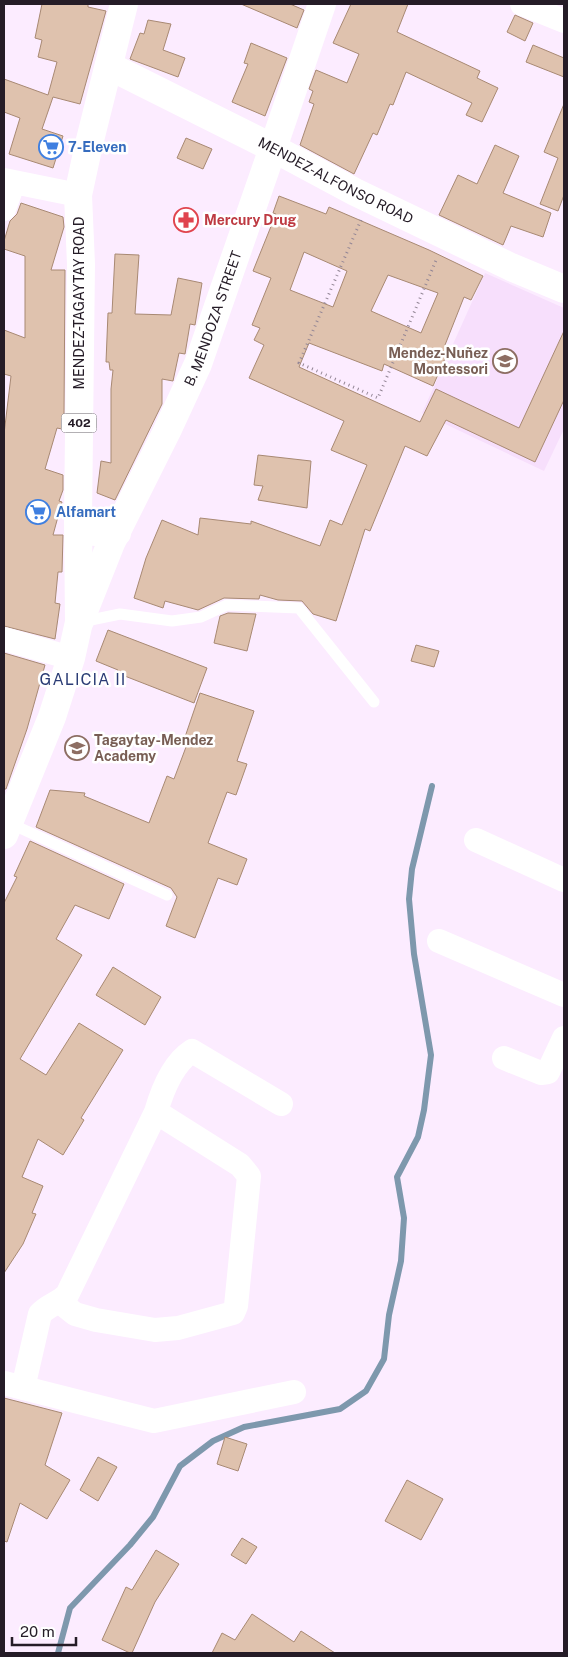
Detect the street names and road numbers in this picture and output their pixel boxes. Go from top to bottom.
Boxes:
street label: MENDEZ-ALFONSO ROAD [256,134,416,227]
street label: MENDEZ-TAGAYTAY ROAD [71,217,87,389]
street label: B. MENDOZA STREET [181,249,245,388]
road number: 402 [62,413,96,432]

